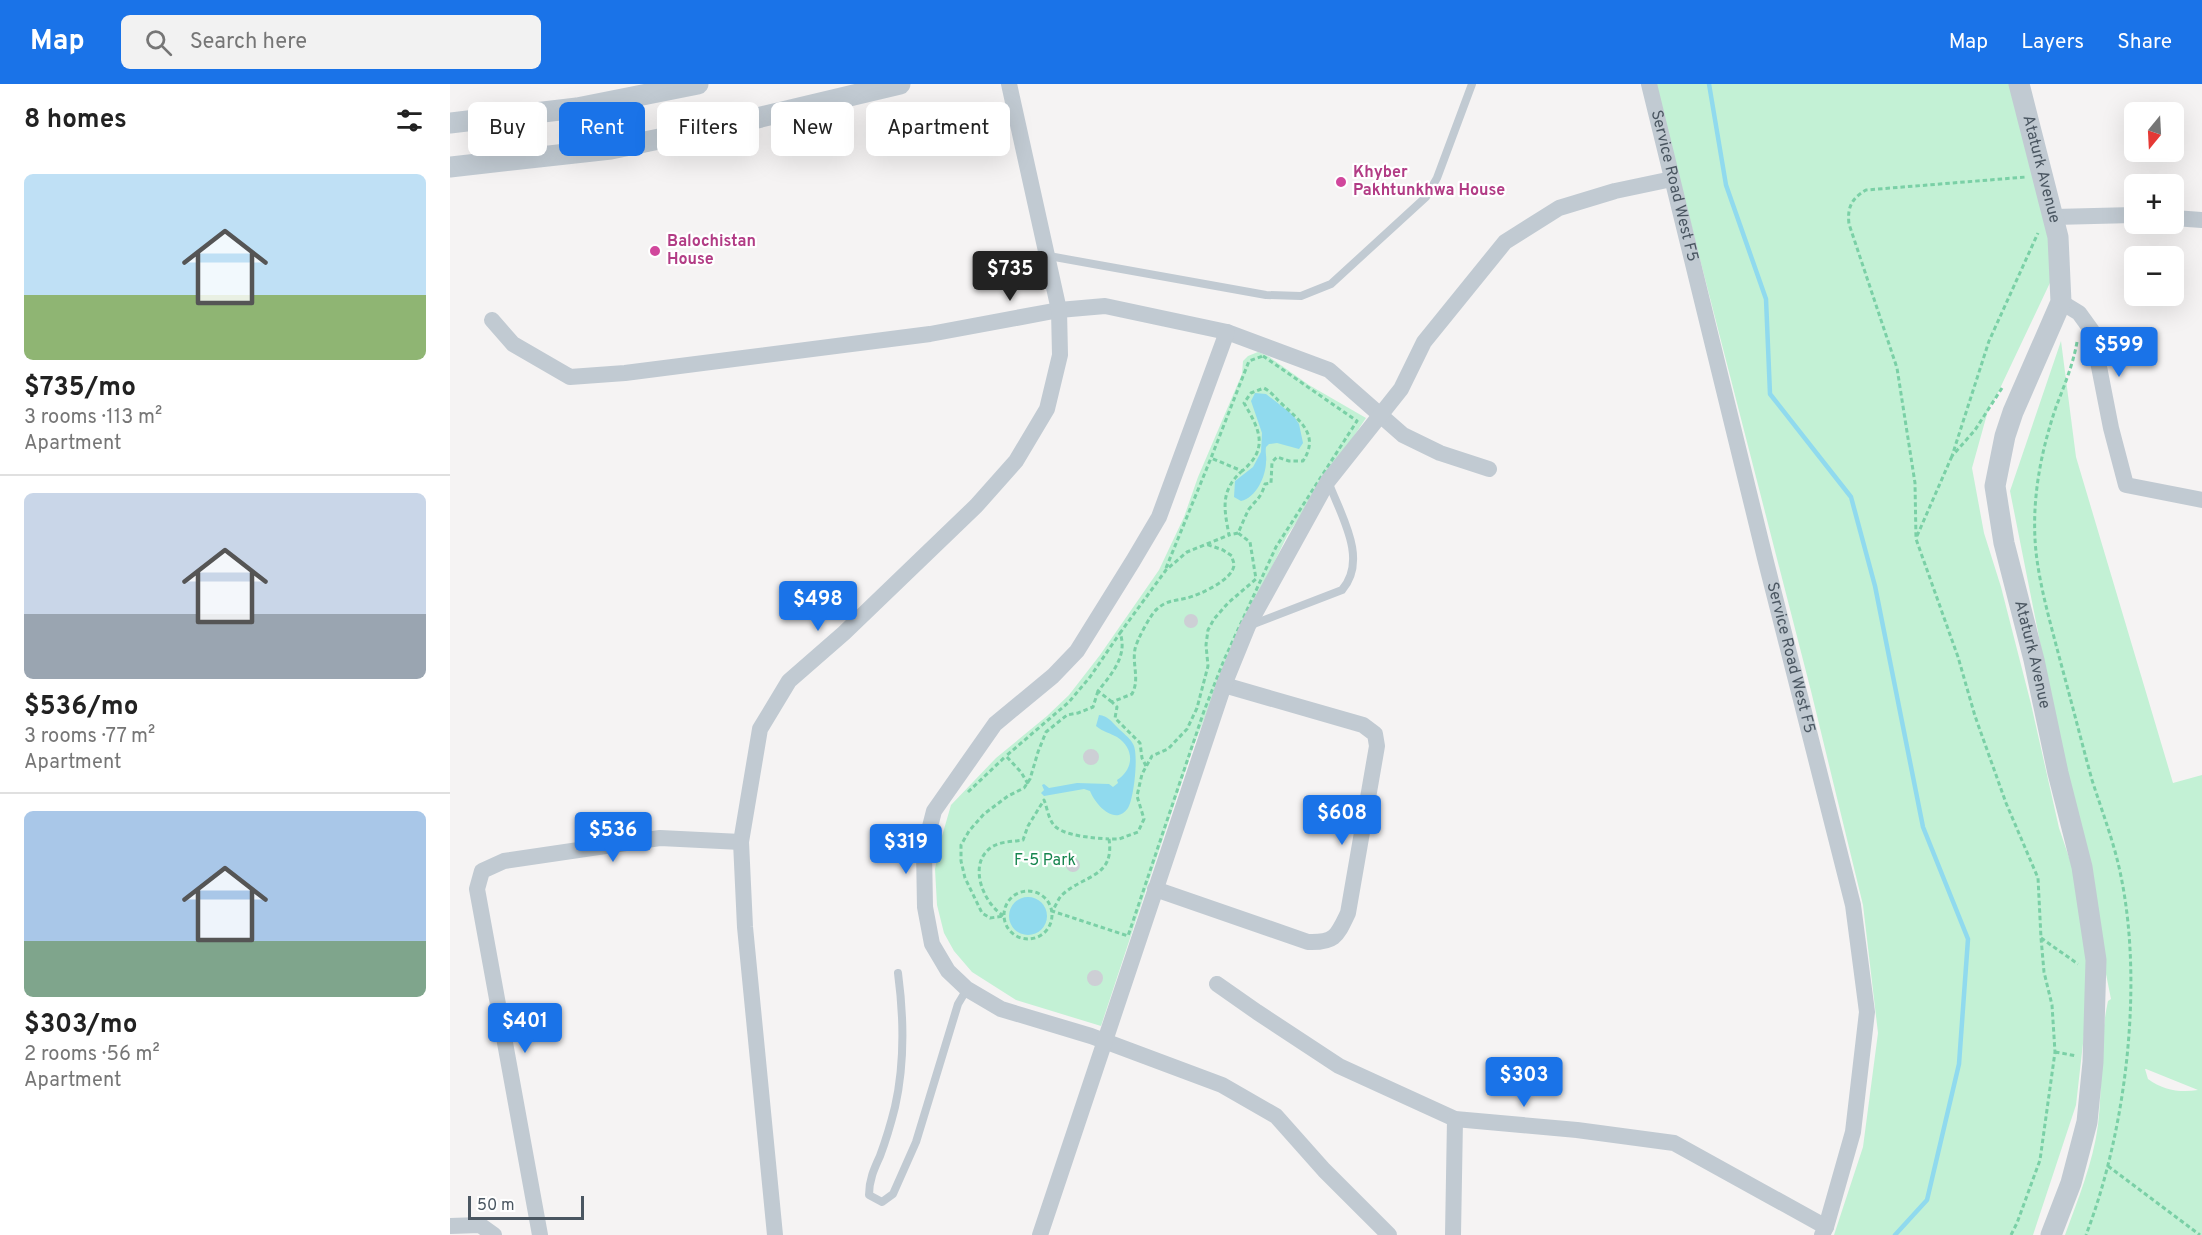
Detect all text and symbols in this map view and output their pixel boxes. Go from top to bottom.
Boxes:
search box [121,15,541,69]
text: Map [30,24,85,60]
icon: search [142,26,175,59]
text: Search here [190,29,307,56]
text: Map [1949,29,1988,56]
text: Layers [2021,29,2084,56]
text: Share [2117,29,2172,56]
chip: Buy [468,102,547,156]
chip: Rent [559,102,645,156]
chip: Filters [657,102,759,156]
chip: New [771,102,854,156]
chip: Apartment [866,102,1010,156]
north arrow [2124,102,2184,162]
map controls [2124,102,2184,306]
text: 8 homes [24,104,127,137]
icon: filters [393,104,426,137]
street label: Service Road West F5 [1646,108,1702,264]
street label: Ataturk Avenue [2017,113,2064,225]
place label: Khyber Pakhtunkhwa House [1353,163,1505,201]
button: + [2124,174,2184,234]
marker: Khyber Pakhtunkhwa House [1334,175,1348,189]
icon: home [171,213,279,321]
place label: Balochistan House [667,232,756,270]
marker: Balochistan House [648,244,662,258]
button: − [2124,246,2184,306]
pin: $735 [974,251,1046,302]
text: $735 [987,257,1033,283]
pin: $599 [2083,327,2155,378]
text: $599 [2095,333,2143,359]
text: $735/mo [24,372,136,405]
text: 3 rooms · 113 m² [24,405,162,431]
text: Apartment [24,431,122,457]
icon: home [171,532,279,640]
street label: Service Road West F5 [1762,580,1819,736]
pin: $498 [782,581,854,632]
text: $498 [793,587,843,613]
street label: Ataturk Avenue [2009,598,2054,711]
text: $536/mo [24,691,138,724]
text: 3 rooms · 77 m² [24,724,155,750]
text: Apartment [24,750,122,776]
pin: $608 [1306,795,1378,846]
text: $608 [1317,801,1367,827]
pin: $536 [577,812,649,863]
text: $536 [589,818,637,844]
pin: $319 [870,824,942,875]
text: $319 [884,830,928,856]
icon: home [171,850,279,958]
park label: F-5 Park [1014,851,1076,871]
pin: $401 [489,1003,561,1054]
text: $303/mo [24,1009,137,1042]
text: $401 [502,1009,548,1035]
text: 2 rooms · 56 m² [24,1042,160,1068]
pin: $303 [1488,1057,1560,1108]
text: $303 [1500,1063,1548,1089]
text: Apartment [24,1068,122,1094]
scale bar [468,1193,584,1220]
text: 50 m [477,1196,515,1216]

